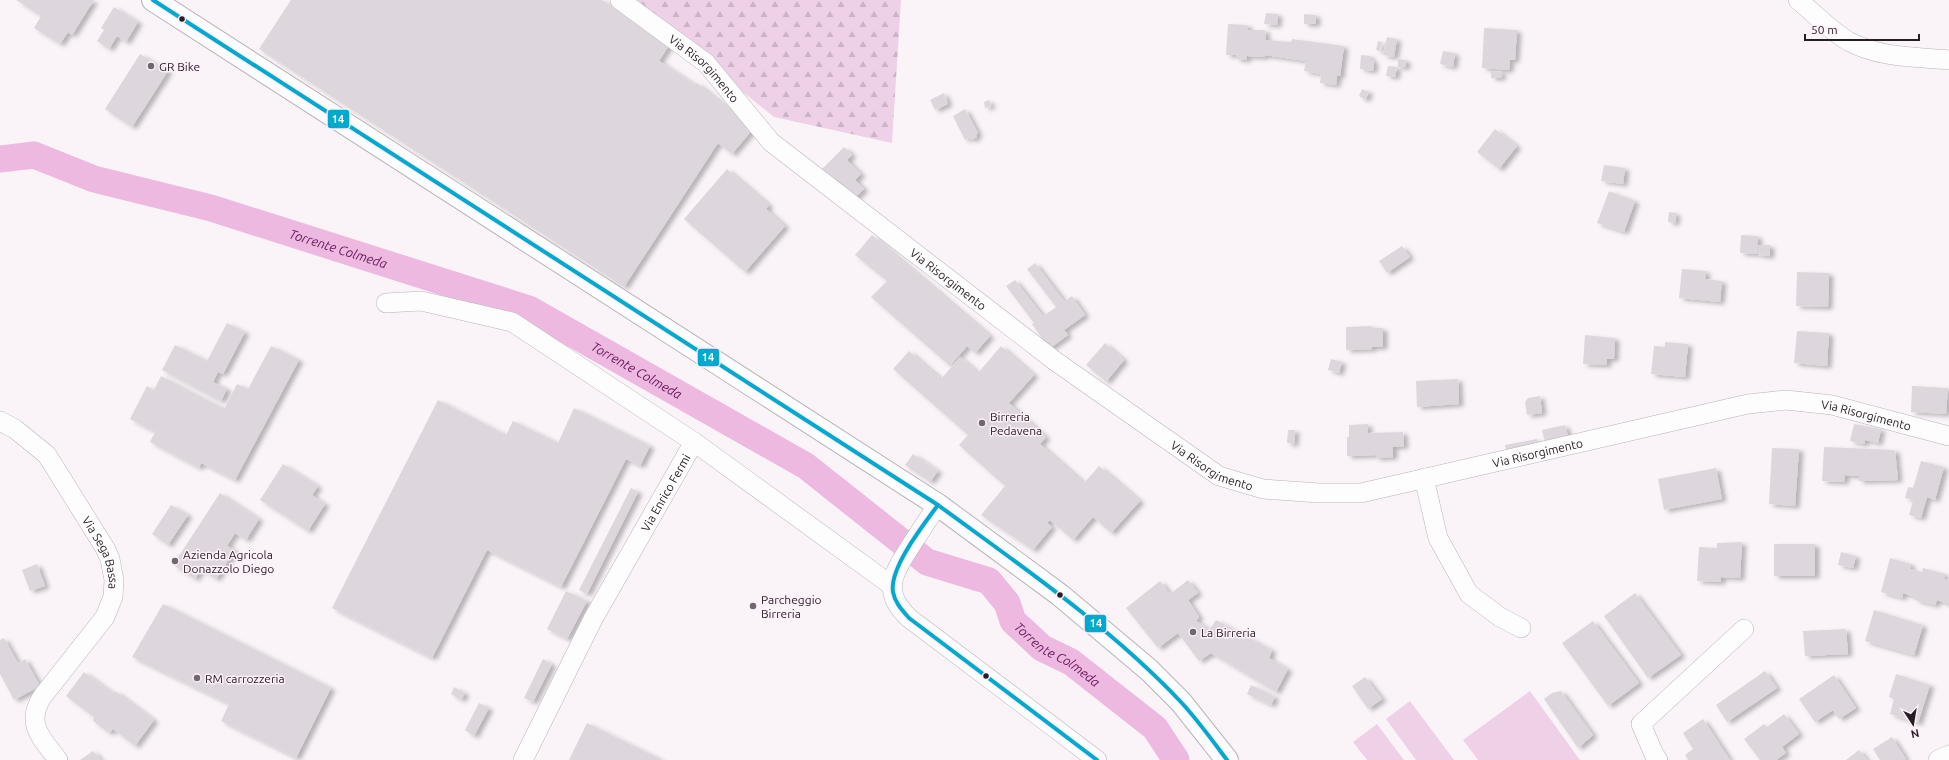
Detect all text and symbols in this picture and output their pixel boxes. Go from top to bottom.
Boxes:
unlabelled marker [177,14,187,24]
scale bar [1805,16,1919,42]
text: 50 m [1811,23,1838,36]
street label: Via Risorgimento [667,32,742,105]
place label: GR Bike [159,60,200,73]
marker: GR Bike [146,61,156,71]
line badge: 14 [327,109,350,129]
text: 14 [332,113,344,125]
water label: Torrente Colmeda [288,226,389,271]
street label: Via Risorgimento [908,245,989,312]
water label: Torrente Colmeda [589,339,685,401]
line badge: 14 [697,348,720,367]
text: 14 [702,351,714,363]
street label: Via Risorgimento [1821,397,1913,432]
place label: Birreria Pedavena [990,410,1042,437]
marker: Birreria Pedavena [977,418,987,428]
street label: Via Risorgimento [1491,436,1584,469]
street label: Via Risorgimento [1169,438,1255,492]
street label: Via Enrico Fermi [638,451,692,534]
street label: Via Sega Bassa [80,514,121,590]
place label: Azienda Agricola Donazzolo Diego [183,548,274,575]
marker: Azienda Agricola Donazzolo Diego [170,556,180,566]
unlabelled marker [1055,590,1065,600]
place label: Parcheggio Birreria [761,593,822,620]
marker: Parcheggio Birreria [748,601,758,611]
line badge: 14 [1084,614,1107,633]
text: 14 [1090,617,1102,629]
water label: Torrente Colmeda [1012,619,1103,689]
place label: La Birreria [1201,626,1256,639]
marker: La Birreria [1188,627,1198,637]
unlabelled marker [981,671,991,681]
place label: RM carrozzeria [205,672,285,685]
marker: RM carrozzeria [192,673,202,683]
north arrow [1893,704,1933,744]
text: N [1910,727,1920,741]

